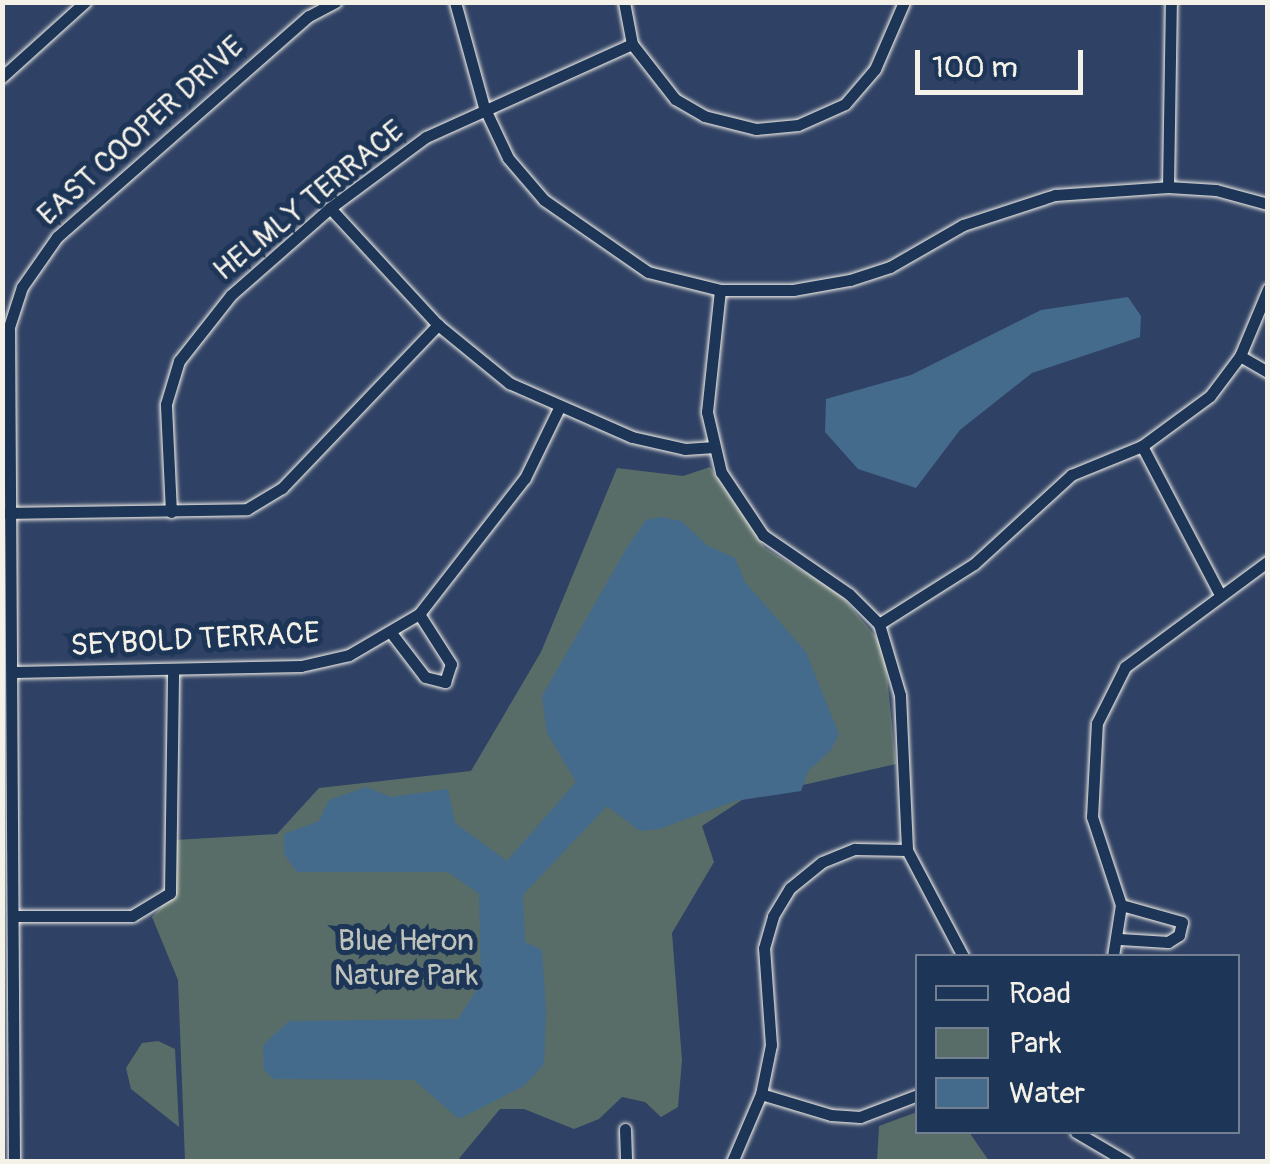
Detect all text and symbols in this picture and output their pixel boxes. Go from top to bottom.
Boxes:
street label: EAST COOPER DRIVE [30,29,252,233]
scale bar [920,30,1088,92]
text: 100 m [932,49,1018,86]
street label: HELMLY TERRACE [207,113,411,289]
street label: SEYBOLD TERRACE [70,615,320,665]
park label: Blue Heron Nature Park [334,923,478,994]
legend [915,954,1240,1134]
text: Road [1009,975,1071,1012]
text: Park [1009,1025,1062,1062]
text: Water [1009,1075,1085,1112]

